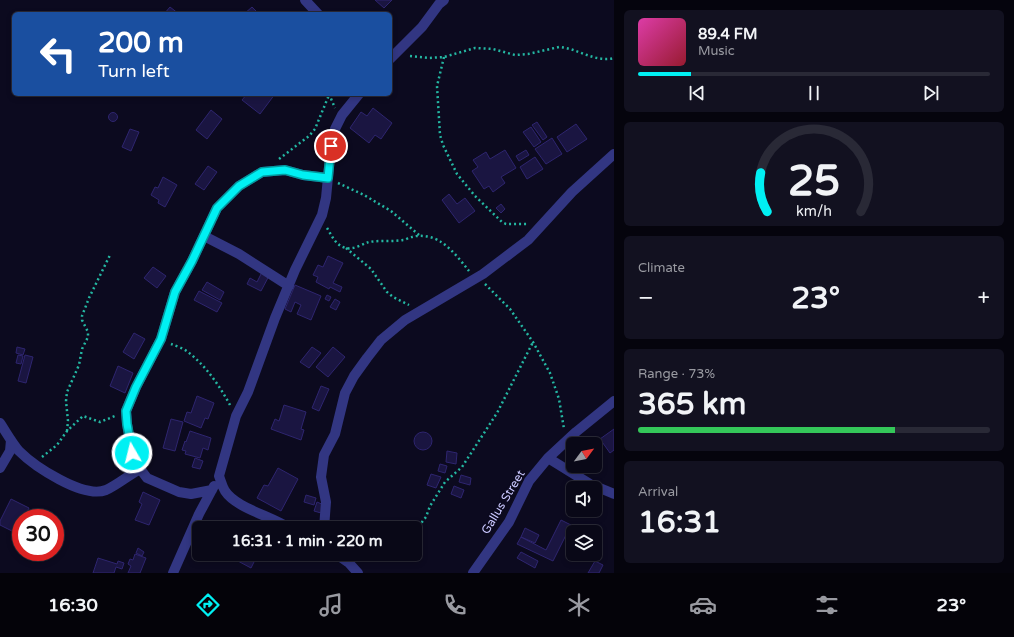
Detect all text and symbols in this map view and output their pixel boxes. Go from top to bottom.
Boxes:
text: 89.4 FM [698,25,757,43]
text: 200 m [98,26,184,60]
icon: left [32,28,84,80]
text: Music [698,43,735,59]
text: Turn left [98,60,170,82]
icon: previous [686,82,708,104]
icon: pause [803,82,825,104]
icon: next [920,82,942,104]
pin [314,129,348,163]
icon: arrive [320,135,342,157]
text: 25 [788,157,840,207]
text: km/h [796,203,832,220]
text: Climate [638,260,685,276]
text: 23° [791,280,840,317]
text: − [638,285,654,311]
text: + [978,285,990,311]
text: Range · 73% [638,366,715,382]
text: 365 km [638,386,746,423]
position arrow [111,432,153,474]
north arrow [566,437,602,473]
map controls [566,437,602,561]
street label: Gallus Street [478,467,528,537]
button: sound [566,481,602,517]
text: Arrival [638,484,678,500]
text: 16:31 [638,504,721,541]
speed limit sign: 30 [12,509,64,561]
button: layers [566,525,602,561]
text: 16:31 · 1 min · 220 m [232,532,382,550]
icon: directions [194,591,222,619]
icon: music [317,591,345,619]
icon: phone [441,591,469,619]
icon: climate [565,591,593,619]
icon: car [689,591,717,619]
icon: filters [813,591,841,619]
text: 16:30 [48,594,98,616]
text: 23° [937,594,966,616]

